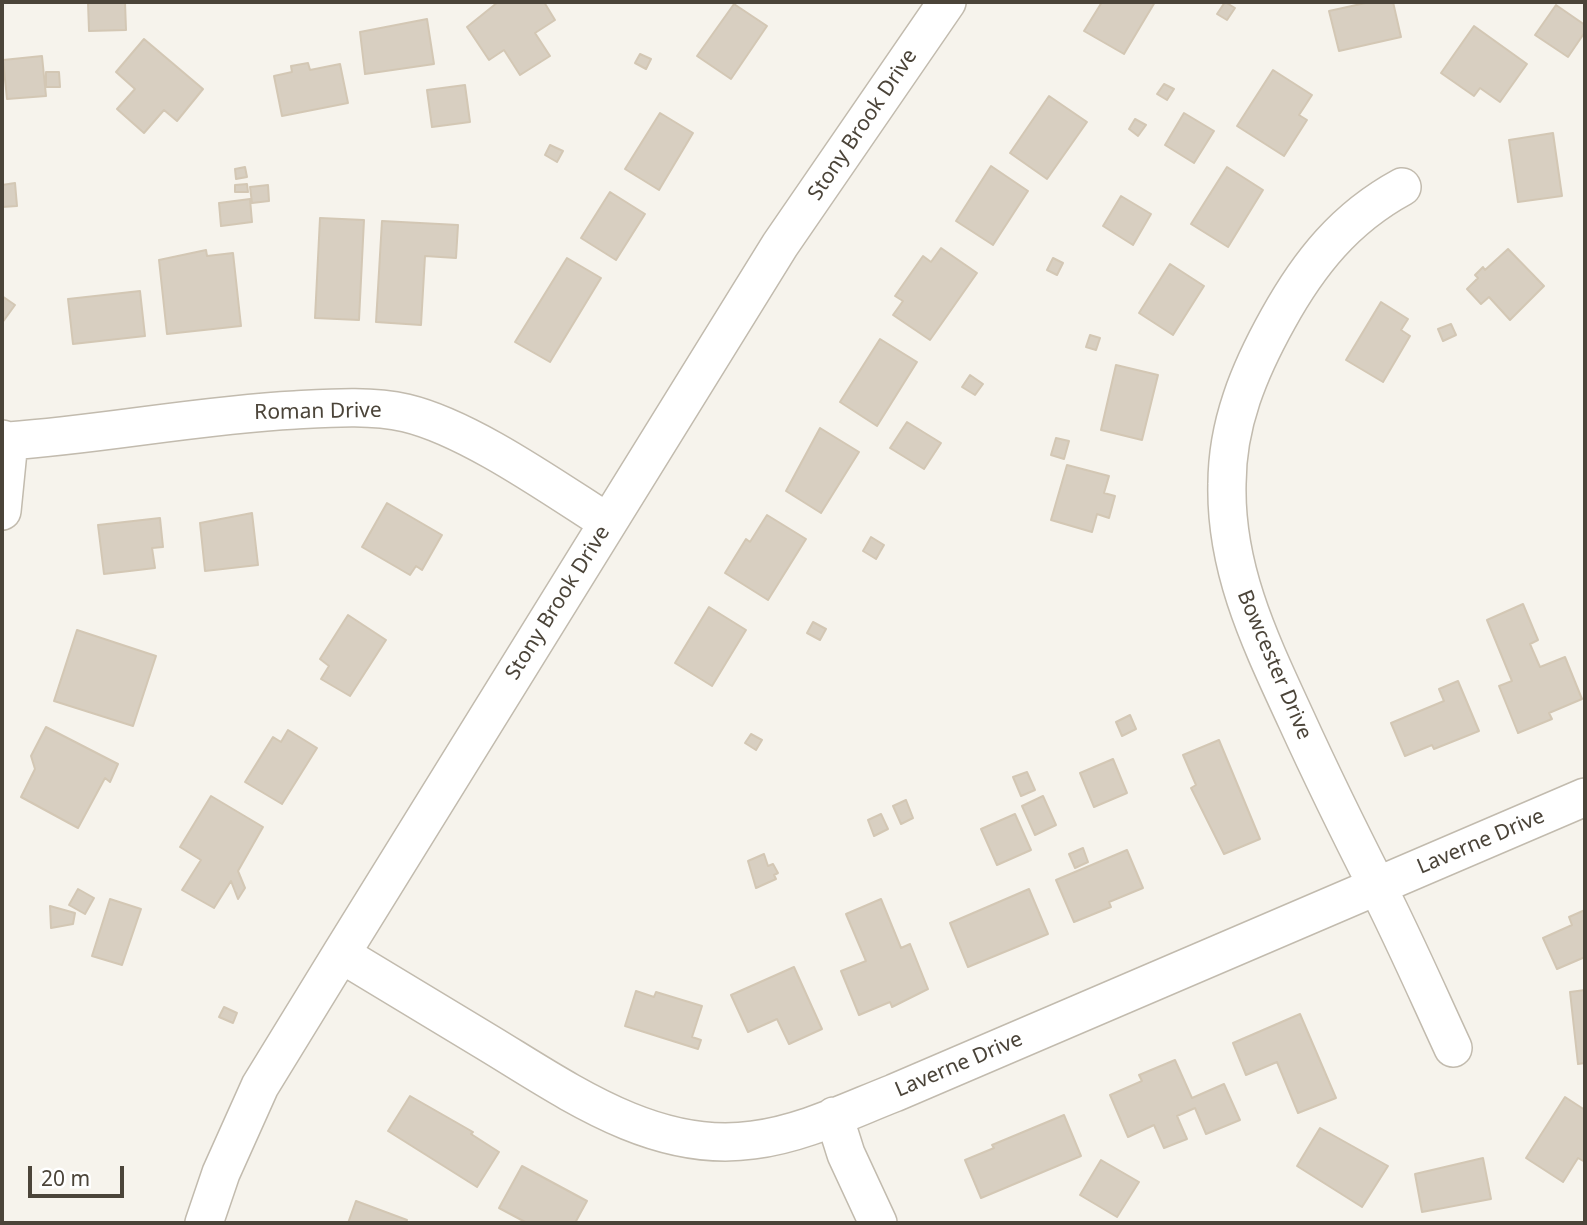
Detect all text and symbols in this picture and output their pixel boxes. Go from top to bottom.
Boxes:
street label: Stony Brook Drive [803,45,923,205]
street label: Roman Drive [254,398,382,426]
street label: Stony Brook Drive [500,521,616,685]
street label: Bowcester Drive [1231,586,1317,744]
street label: Laverne Drive [1413,804,1549,880]
street label: Laverne Drive [891,1027,1027,1103]
scale bar [32,1152,128,1196]
text: 20 m [41,1164,90,1192]

